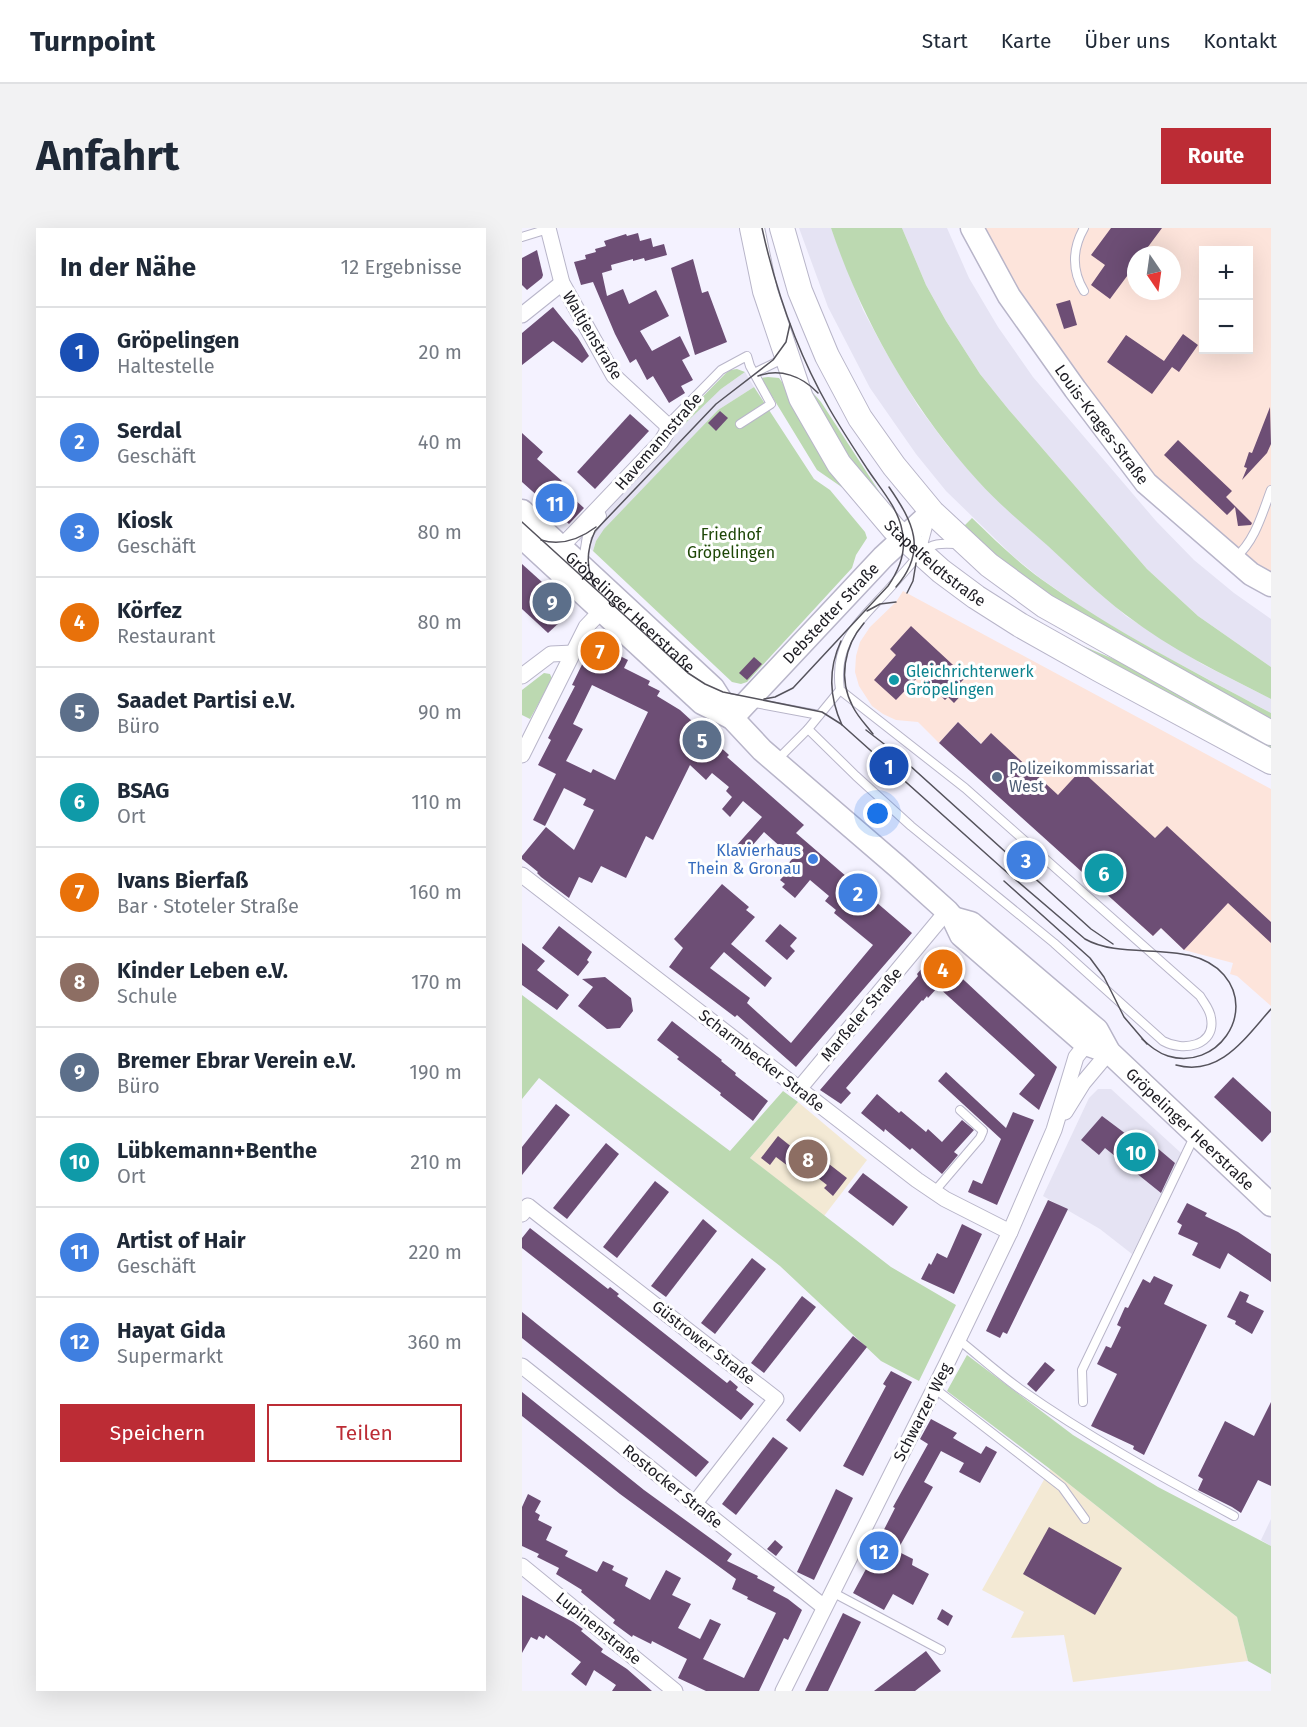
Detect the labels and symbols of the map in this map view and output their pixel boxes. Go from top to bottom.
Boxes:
north arrow [1127,246,1181,300]
street label: Waltjenstraße [559,287,626,383]
street label: Louis-Krages-Straße [1051,361,1153,488]
street label: Havemannstraße [611,389,706,494]
pin: 11 [536,480,574,526]
street label: Stapelfeldtstraße [880,516,989,611]
park label: Friedhof Gröpelingen [687,525,775,562]
street label: Gröpelinger Heerstraße [562,547,699,677]
street label: Debstedter Straße [779,559,883,668]
pin: 9 [532,580,572,625]
pin: 7 [580,628,620,674]
place label: Gleichrichterwerk Gröpelingen [906,662,1034,699]
marker: Gleichrichterwerk Gröpelingen [887,673,901,687]
pin: 5 [682,718,722,762]
pin: 1 [870,744,908,788]
place label: Polizeikommissariat West [1009,759,1155,796]
marker: Polizeikommissariat West [990,770,1004,784]
your location [863,799,892,828]
pin: 3 [1006,838,1046,882]
place label: Klavierhaus Thein & Gronau [688,841,801,878]
pin: 6 [1084,850,1124,896]
marker: Klavierhaus Thein & Gronau [806,852,820,866]
pin: 2 [838,870,878,916]
pin: 4 [924,946,962,992]
street label: Marßeler Straße [817,964,906,1065]
street label: Scharmbecker Straße [695,1005,828,1115]
street label: Gröpelinger Heerstraße [1122,1064,1258,1194]
pin: 10 [1116,1130,1156,1174]
pin: 8 [788,1136,828,1182]
street label: Güstrower Straße [648,1296,759,1388]
street label: Schwarzer Weg [889,1359,956,1465]
street label: Rostocker Straße [619,1440,726,1532]
pin: 12 [860,1528,898,1574]
street label: Lupinenstraße [552,1588,645,1669]

